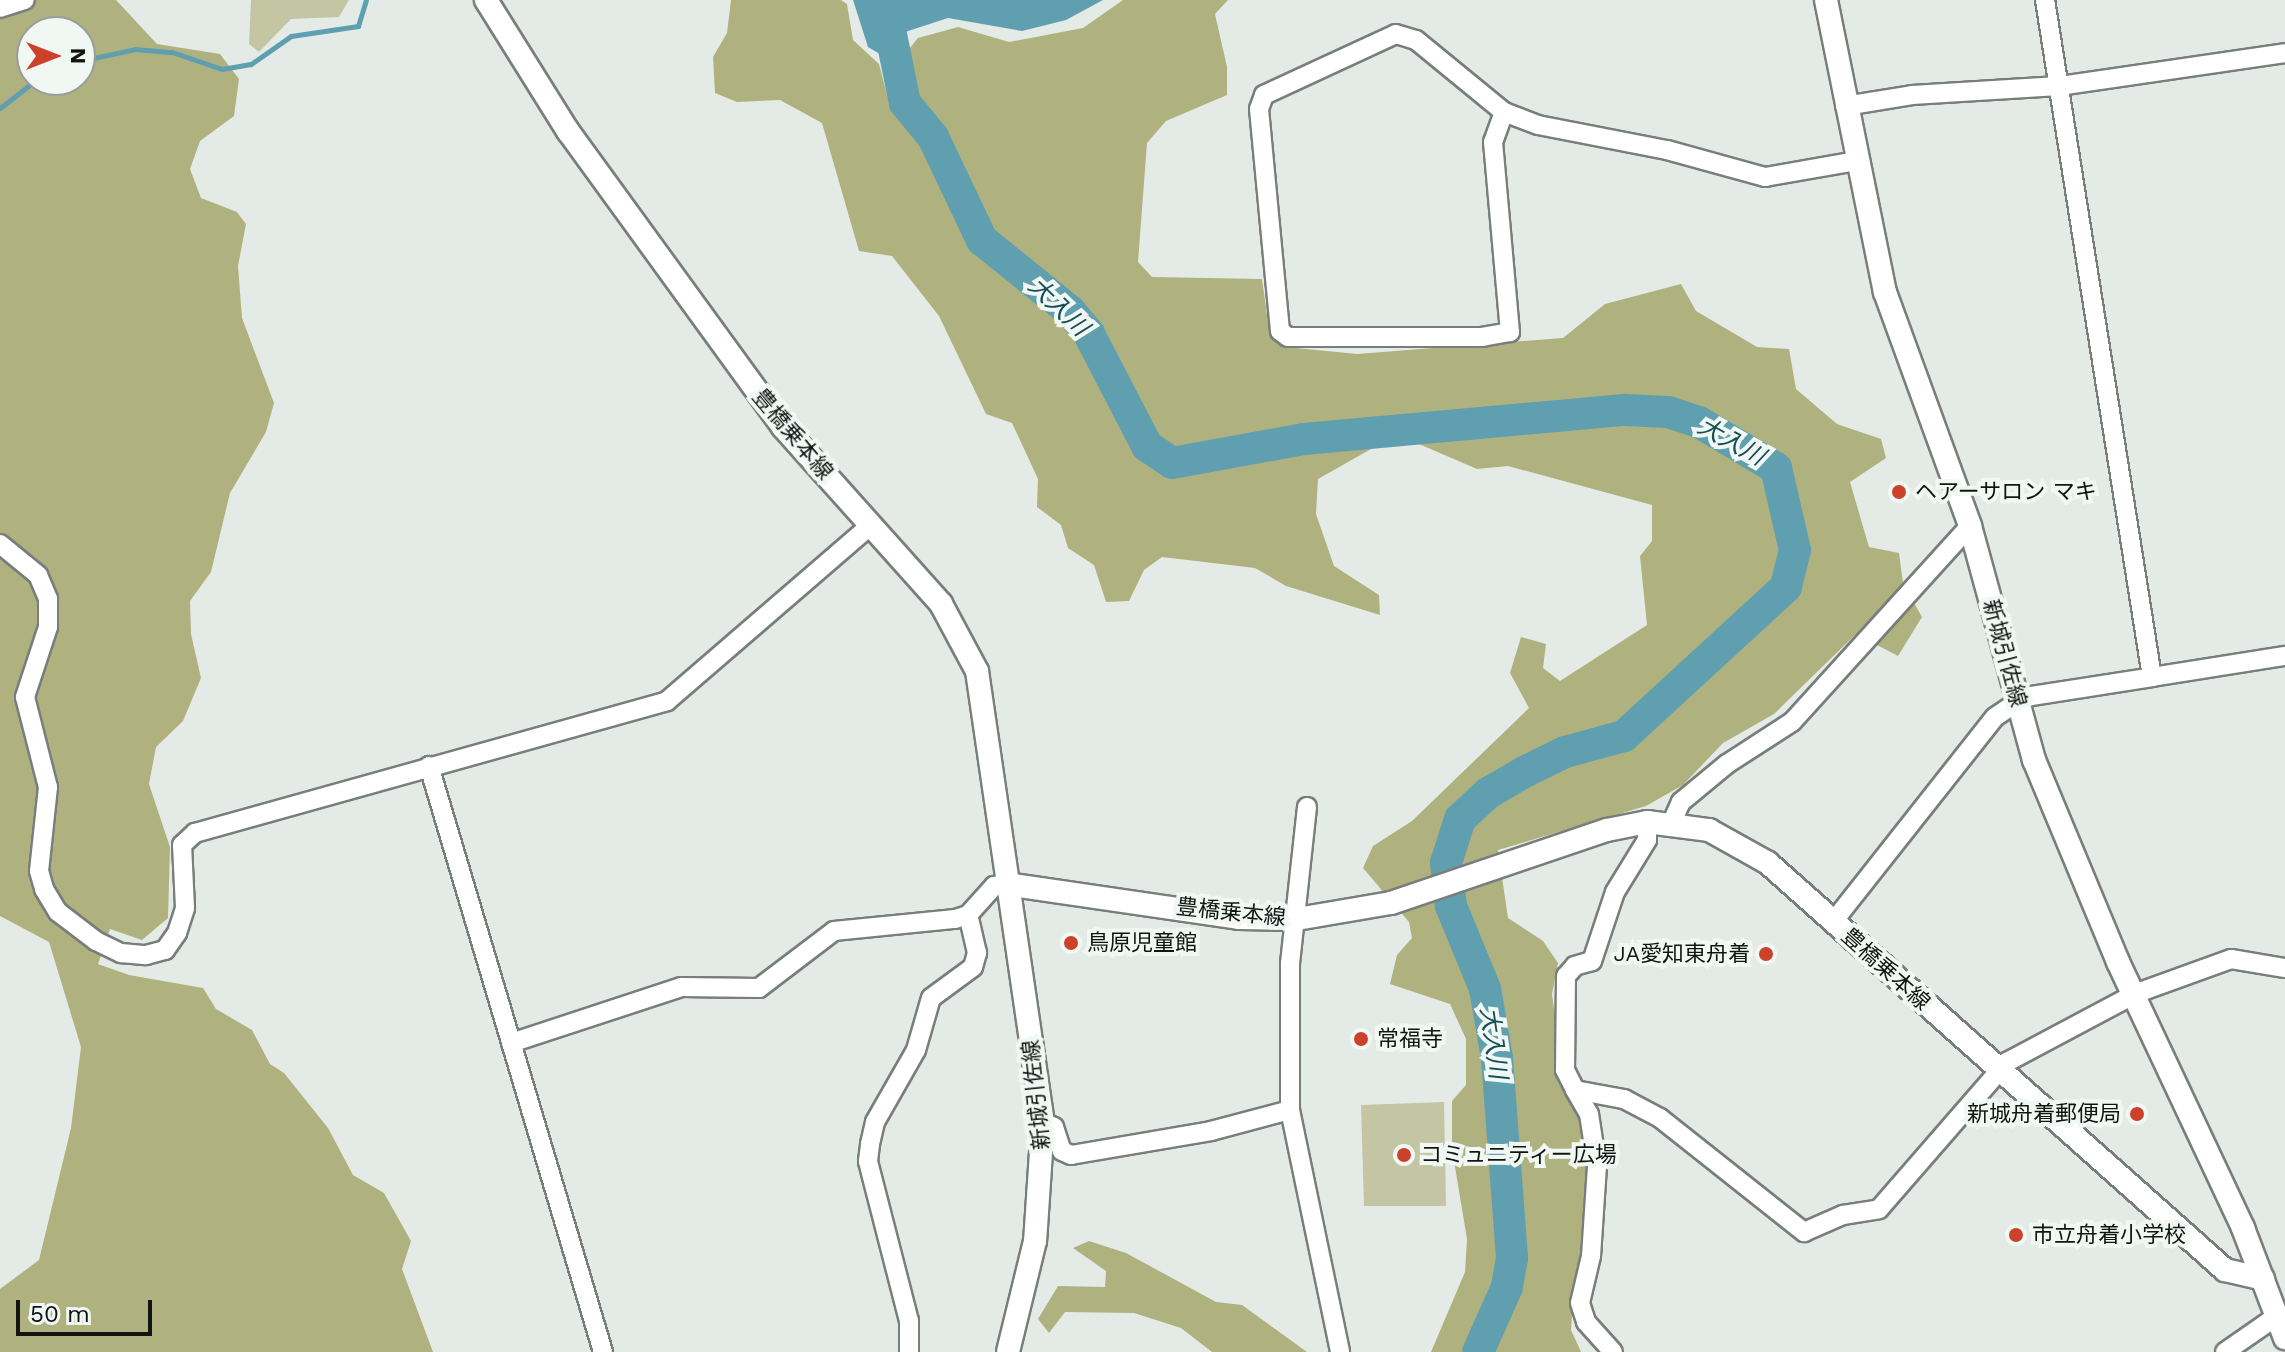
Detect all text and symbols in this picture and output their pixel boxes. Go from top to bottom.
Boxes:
north arrow [16,16,96,96]
text: N [66,48,91,64]
water label: 大入川 [1022,272,1094,342]
street label: 豊橋乗本線 [748,383,838,485]
water label: 大入川 [1693,412,1769,472]
place label: ヘアーサロン マキ [1915,479,2097,505]
marker: ヘアーサロン マキ [1890,483,1908,501]
street label: 新城引佐線 [1978,596,2032,710]
street label: 豊橋乗本線 [1175,893,1287,931]
street label: 豊橋乗本線 [1836,922,1936,1016]
place label: 鳥原児童館 [1087,930,1197,956]
marker: 鳥原児童館 [1062,934,1080,952]
place label: JA愛知東舟着 [1614,941,1750,967]
marker: JA愛知東舟着 [1757,945,1775,963]
water label: 大入川 [1474,1005,1512,1081]
place label: 常福寺 [1377,1026,1443,1052]
marker: 常福寺 [1352,1030,1370,1048]
street label: 新城引佐線 [1017,1039,1055,1151]
place label: 新城舟着郵便局 [1967,1101,2121,1127]
marker: 新城舟着郵便局 [2128,1105,2146,1123]
place label: コミュニティー広場 [1420,1142,1618,1168]
marker: コミュニティー広場 [1395,1146,1413,1164]
place label: 市立舟着小学校 [2032,1222,2186,1248]
marker: 市立舟着小学校 [2007,1226,2025,1244]
scale bar [20,1284,156,1334]
text: 50 m [30,1300,90,1328]

